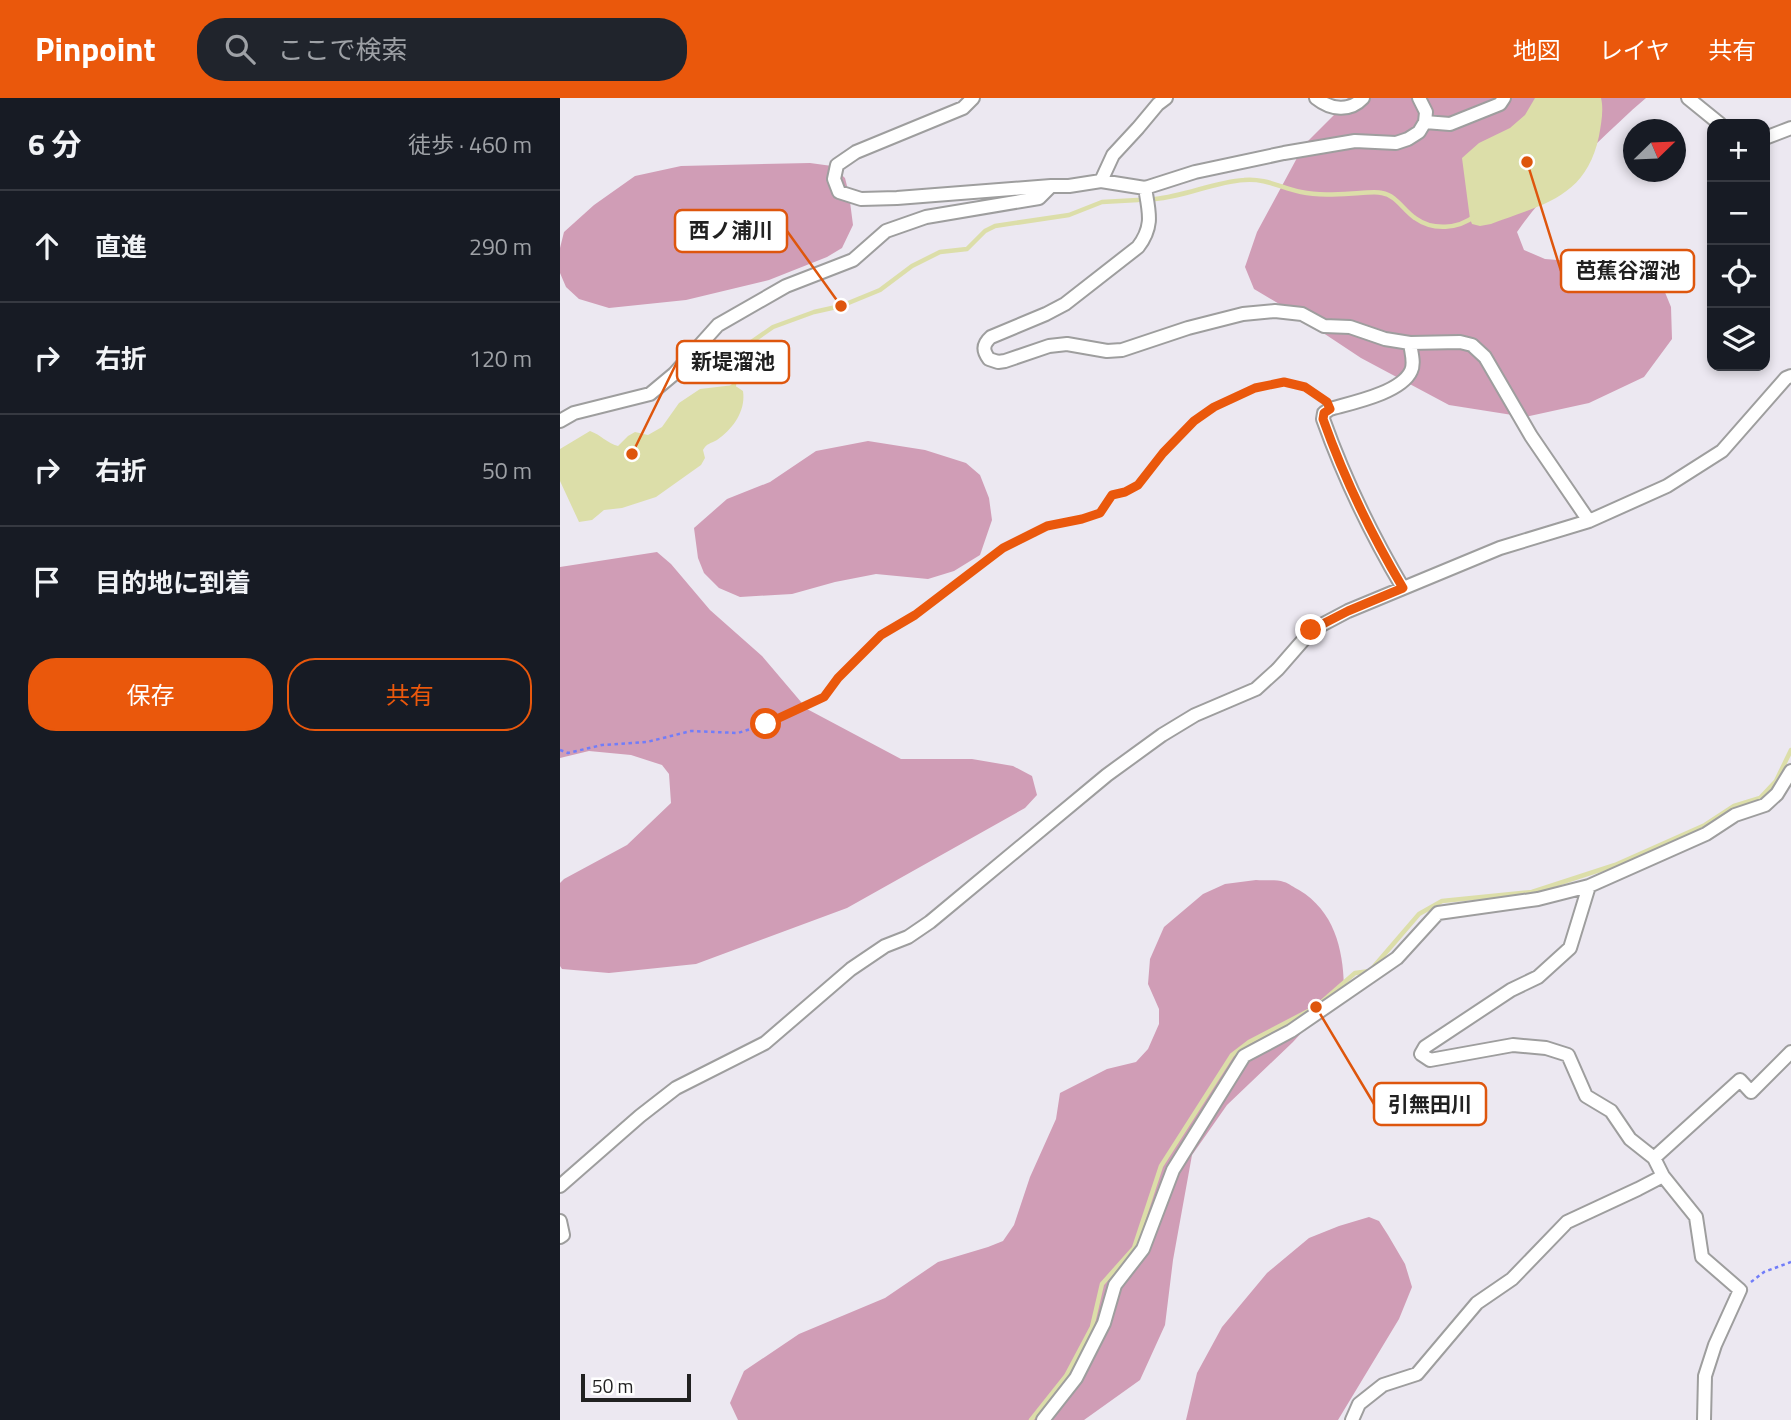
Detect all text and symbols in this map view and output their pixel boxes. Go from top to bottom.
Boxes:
search box [197,18,687,81]
text: Pinpoint [35,24,155,74]
icon: search [221,30,259,68]
text: ここで検索 [277,30,408,69]
text: 地図 [1513,32,1561,68]
text: レイヤ [1599,32,1670,68]
text: 共有 [1708,32,1756,68]
north arrow [1623,119,1686,182]
map controls [1707,119,1770,371]
button: + [1707,119,1770,182]
text: 6 分 [28,121,81,167]
text: 徒歩 · 460 m [408,127,532,162]
button: − [1707,182,1770,245]
callout: 西ノ浦川 [675,210,787,252]
text: 西ノ浦川 [689,214,773,246]
icon: ahead [28,227,66,265]
text: 直進 [95,227,147,266]
text: 290 m [469,229,532,264]
button: locate [1707,245,1770,308]
callout: 芭蕉谷溜池 [1561,250,1694,292]
text: 芭蕉谷溜池 [1576,254,1681,286]
button: layers [1707,308,1770,371]
icon: right [28,339,66,377]
text: 右折 [95,339,147,378]
text: 120 m [469,341,532,376]
callout: 新堤溜池 [677,341,789,383]
text: 新堤溜池 [691,345,775,377]
icon: right [28,451,66,489]
text: 右折 [95,451,147,490]
text: 50 m [482,453,532,488]
icon: arrive [28,563,66,601]
text: 目的地に到着 [95,563,251,602]
route end [1295,614,1326,645]
button: 保存 [28,658,273,731]
button: 共有 [287,658,532,731]
route start [750,708,781,739]
callout: 引無田川 [1374,1083,1486,1125]
text: 引無田川 [1388,1088,1472,1120]
scale bar [581,1371,691,1403]
text: 50 m [592,1371,633,1400]

